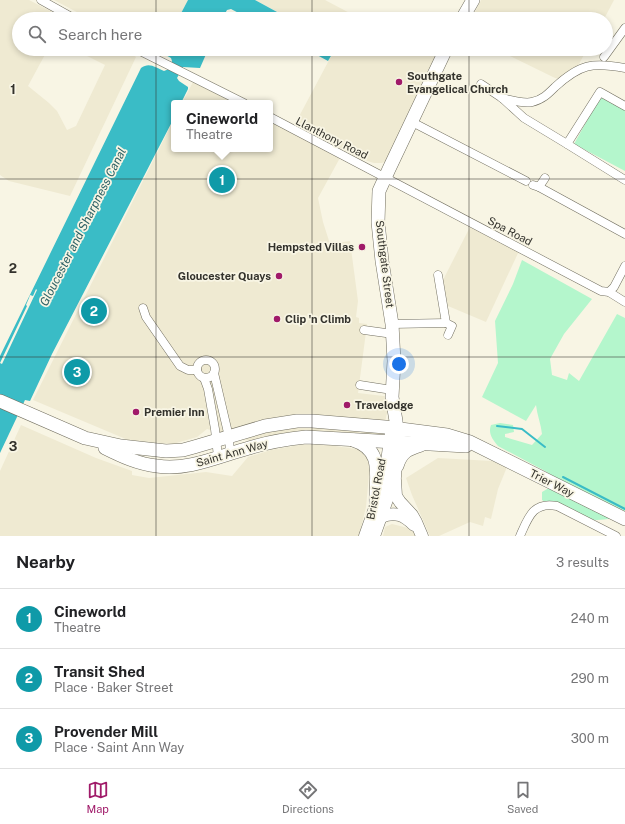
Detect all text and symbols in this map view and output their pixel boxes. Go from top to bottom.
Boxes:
search box [12,12,613,56]
icon: search [26,23,48,45]
text: Search here [58,26,142,43]
place label: Southgate Evangelical Church [407,70,508,95]
marker: Southgate Evangelical Church [394,77,404,87]
text: 1 [10,82,16,97]
popup [171,100,273,152]
text: Cineworld [186,110,258,127]
street label: Llanthony Road [294,115,370,161]
text: Theatre [186,127,233,142]
water label: Gloucester and Sharpness Canal [37,146,129,308]
pin: 1 [209,165,235,195]
street label: Spa Road [486,214,534,248]
street label: Southgate Street [374,219,396,309]
place label: Hempsted Villas [268,241,354,253]
marker: Hempsted Villas [357,242,367,252]
text: 2 [9,261,17,276]
place label: Gloucester Quays [178,270,271,282]
marker: Gloucester Quays [274,271,284,281]
pin: 2 [81,296,107,326]
place label: Clip 'n Climb [285,313,351,325]
marker: Clip 'n Climb [272,314,282,324]
your location [389,354,409,374]
pin: 3 [64,357,90,387]
place label: Travelodge [355,399,413,411]
marker: Travelodge [342,400,352,410]
place label: Premier Inn [144,406,205,418]
marker: Premier Inn [131,407,141,417]
street label: Saint Ann Way [195,437,269,469]
text: 3 [9,439,18,454]
street label: Bristol Road [364,457,388,521]
street label: Trier Way [528,467,576,499]
text: Nearby [16,552,75,572]
text: 3 results [556,555,609,570]
text: Cineworld [54,603,126,620]
text: 1 [26,611,32,626]
text: 240 m [571,611,609,626]
text: Theatre [54,620,101,635]
text: Transit Shed [54,663,145,680]
text: 2 [25,671,33,686]
text: 290 m [571,671,609,686]
text: Place · Baker Street [54,680,173,695]
text: Provender Mill [54,723,158,740]
text: 3 [25,731,33,746]
text: 300 m [571,731,609,746]
text: Place · Saint Ann Way [54,740,184,755]
tab: Map [87,779,109,815]
tab: Directions [282,779,334,815]
tab: Saved [507,779,538,815]

